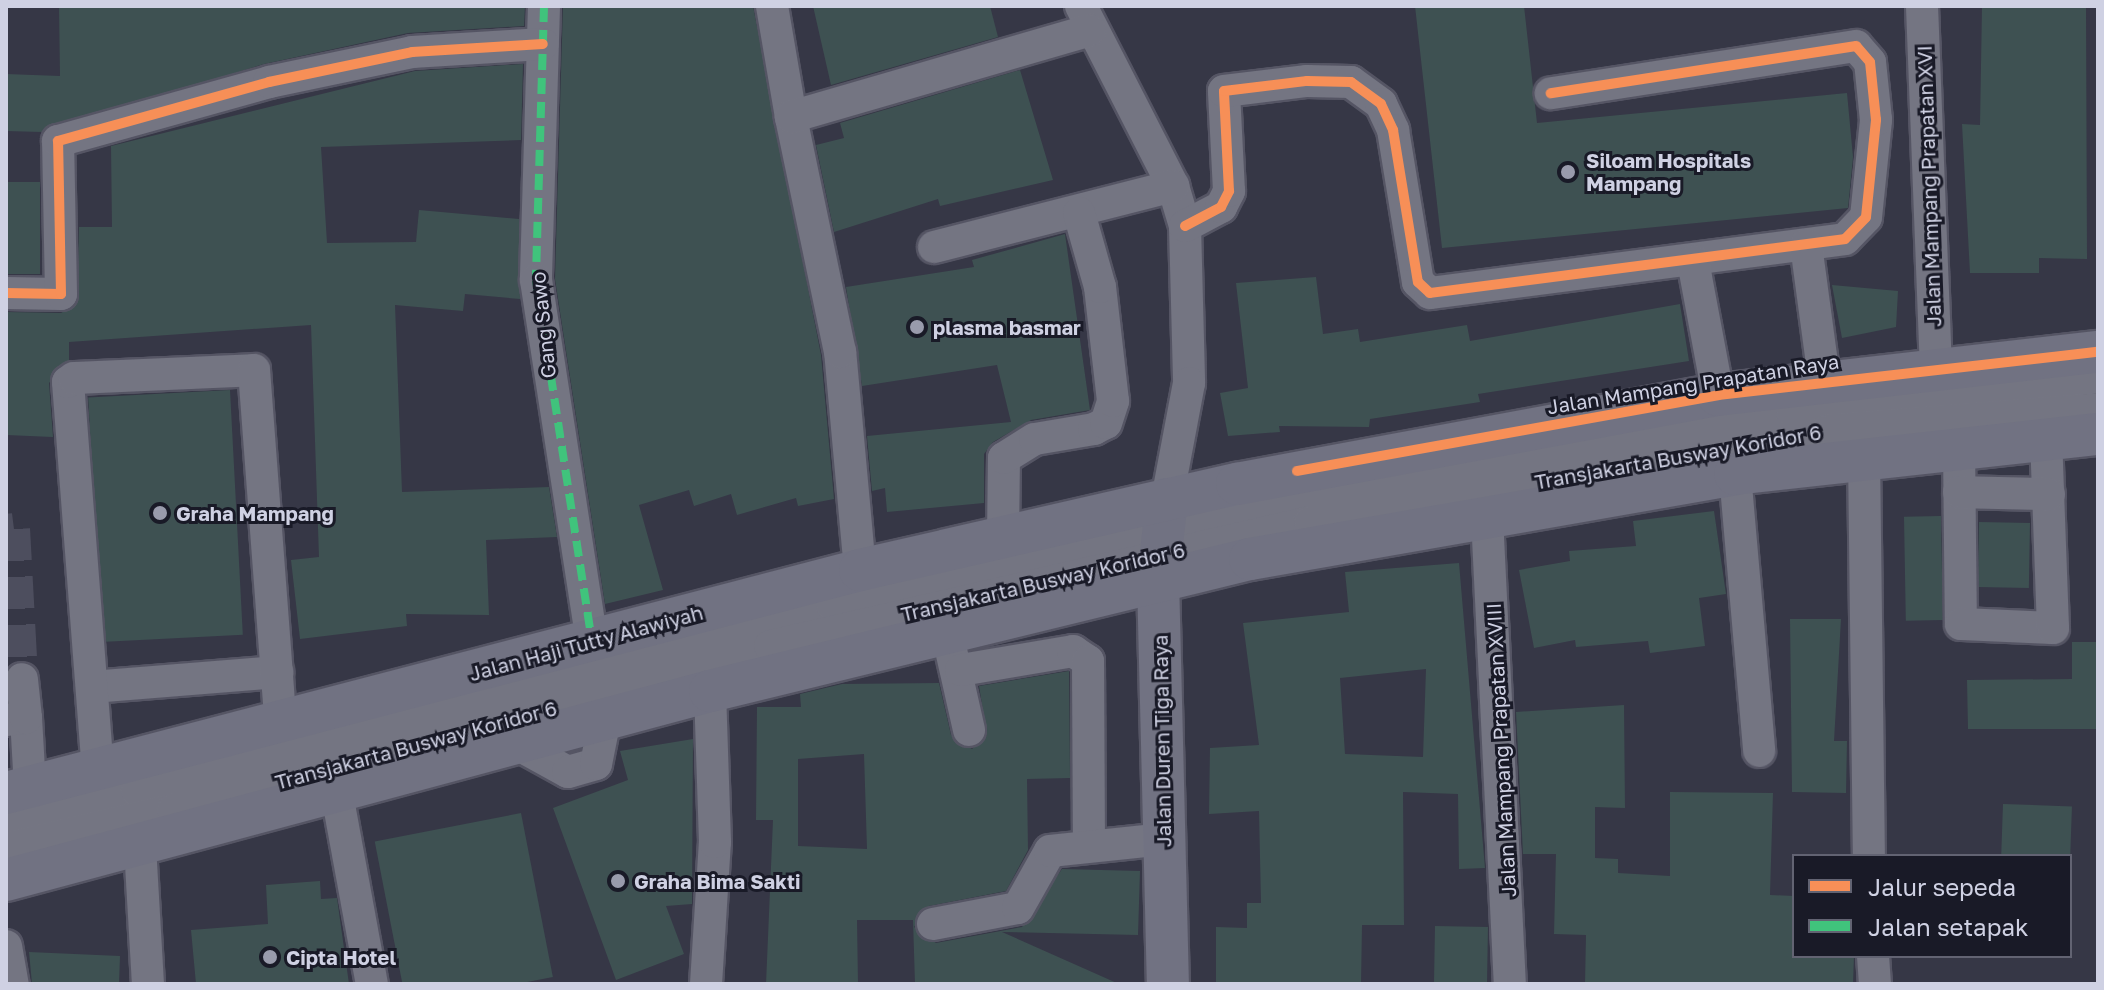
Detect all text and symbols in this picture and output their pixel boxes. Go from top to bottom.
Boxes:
street label: Jalan Mampang Prapatan XVI [1912,45,1946,327]
place label: Siloam Hospitals Mampang [1586,148,1751,195]
marker: Siloam Hospitals Mampang [1557,161,1579,183]
street label: Gang Sawo [525,271,561,379]
place label: plasma basmar [933,315,1081,339]
marker: plasma basmar [908,318,926,336]
street label: Jalan Mampang Prapatan Raya [1545,349,1841,419]
street label: Transjakarta Busway Koridor 6 [1533,420,1823,494]
place label: Graha Mampang [176,501,334,525]
marker: Graha Mampang [151,504,169,522]
street label: Transjakarta Busway Koridor 6 [899,538,1187,626]
street label: Jalan Haji Tutty Alawiyah [467,600,705,686]
street label: Jalan Mampang Prapatan XVIII [1481,602,1521,898]
street label: Jalan Duren Tiga Raya [1148,635,1176,847]
street label: Transjakarta Busway Koridor 6 [272,696,560,794]
legend [1792,854,2072,958]
place label: Graha Bima Sakti [634,869,801,893]
marker: Graha Bima Sakti [609,872,627,890]
text: Jalur sepeda [1868,872,2016,901]
text: Jalan setapak [1868,912,2029,941]
place label: Cipta Hotel [286,945,396,969]
marker: Cipta Hotel [261,948,279,966]

